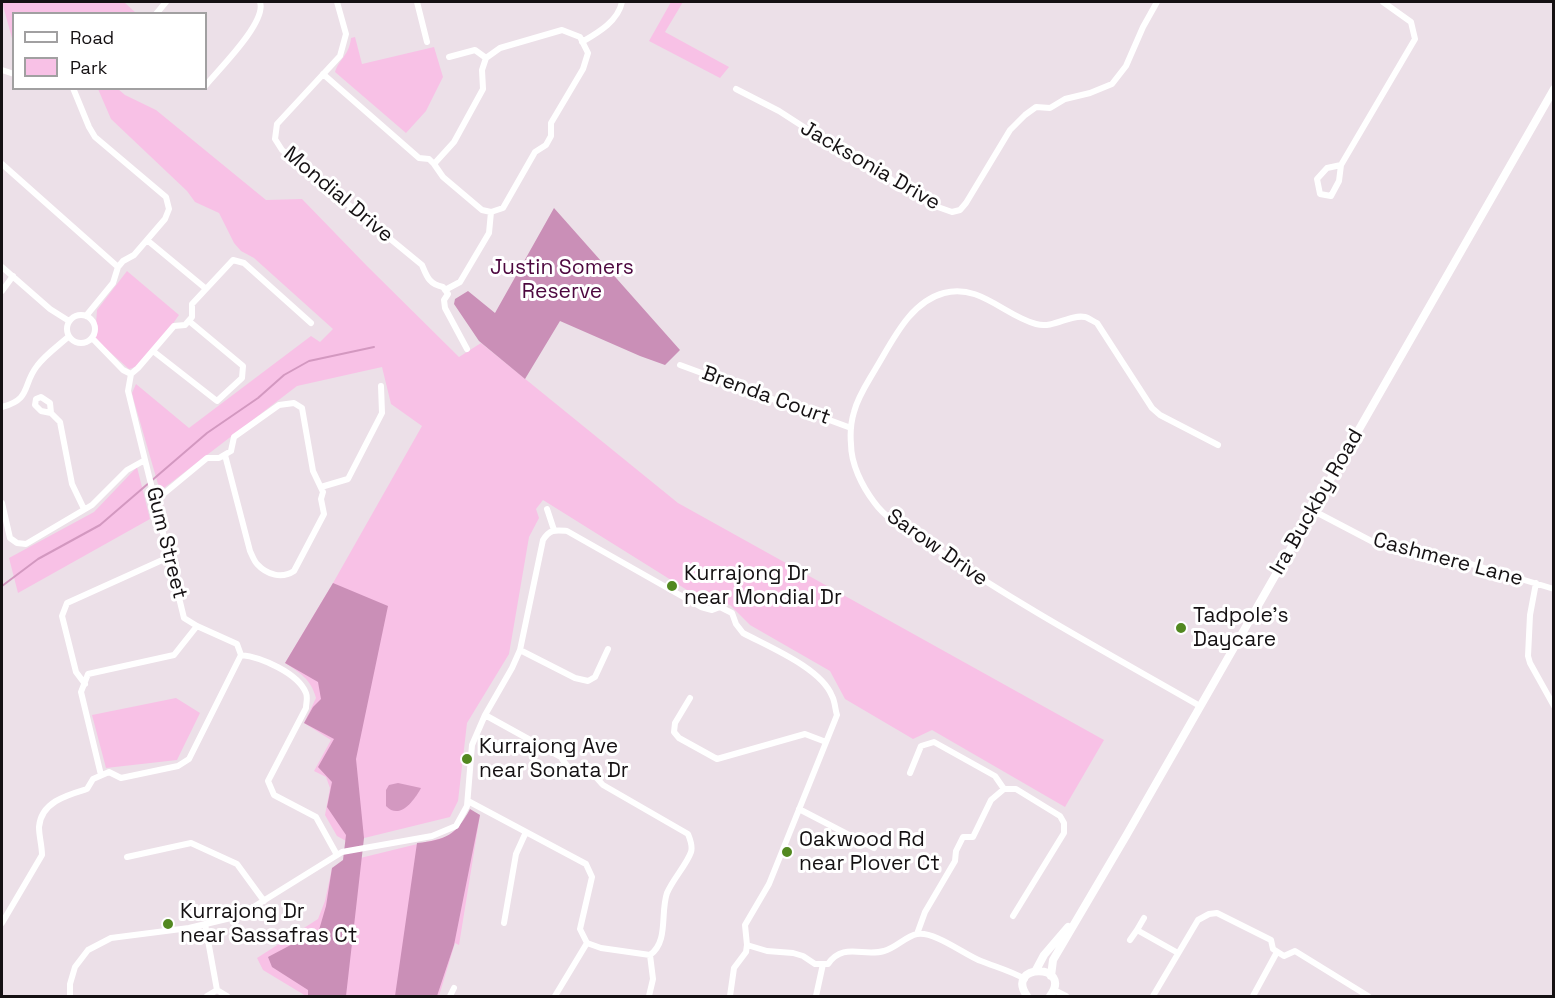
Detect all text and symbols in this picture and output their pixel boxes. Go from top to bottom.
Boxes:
legend [12,12,207,90]
text: Road [70,26,114,49]
text: Park [70,56,107,79]
street label: Jacksonia Drive [796,116,944,216]
street label: Mondial Drive [278,142,398,248]
park label: Justin Somers Reserve [490,255,634,305]
street label: Brenda Court [698,361,834,431]
street label: Ira Buckby Road [1265,425,1369,579]
street label: Gum Street [140,484,192,602]
street label: Sarow Drive [882,504,992,592]
street label: Cashmere Lane [1370,528,1526,592]
place label: Kurrajong Dr near Mondial Dr [684,561,842,611]
marker: Kurrajong Dr near Mondial Dr [665,579,679,593]
place label: Tadpole's Daycare [1193,603,1288,653]
marker: Tadpole's Daycare [1174,621,1188,635]
place label: Kurrajong Ave near Sonata Dr [479,734,629,784]
marker: Kurrajong Ave near Sonata Dr [460,752,474,766]
place label: Oakwood Rd near Plover Ct [799,827,940,877]
marker: Oakwood Rd near Plover Ct [780,845,794,859]
place label: Kurrajong Dr near Sassafras Ct [180,899,357,949]
marker: Kurrajong Dr near Sassafras Ct [161,917,175,931]

